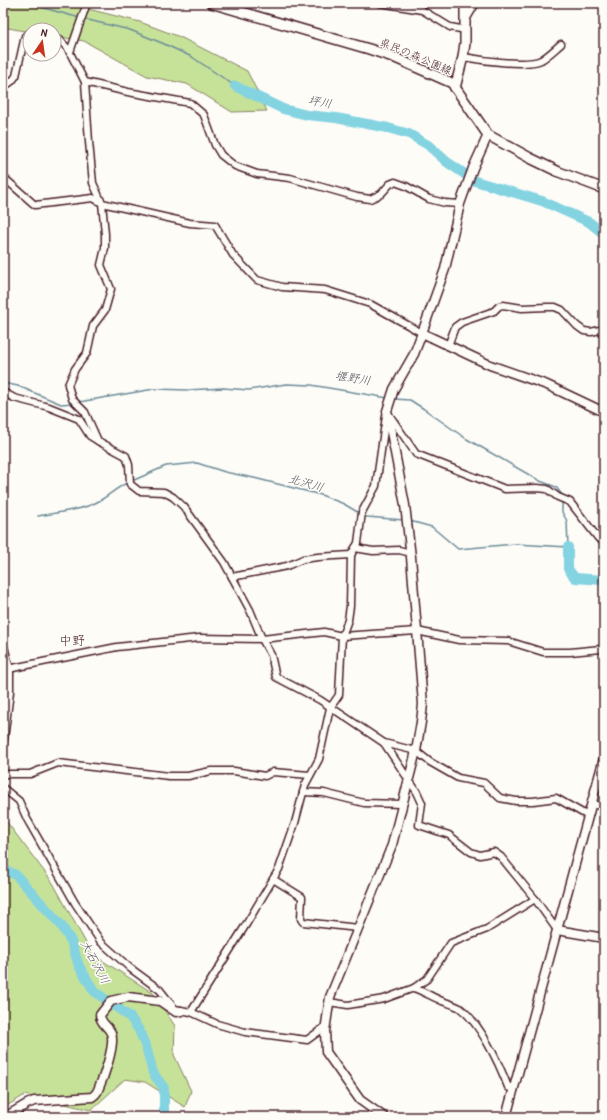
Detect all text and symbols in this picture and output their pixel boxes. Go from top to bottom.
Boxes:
north arrow [22,22,62,62]
text: N [40,25,49,40]
street label: 県民の森公園線 [378,35,454,77]
water label: 坪川 [307,91,333,112]
water label: 堰野川 [334,366,372,389]
water label: 北沢川 [286,469,326,496]
district label: 中野 [59,631,85,649]
water label: 大石沢川 [77,937,114,987]

